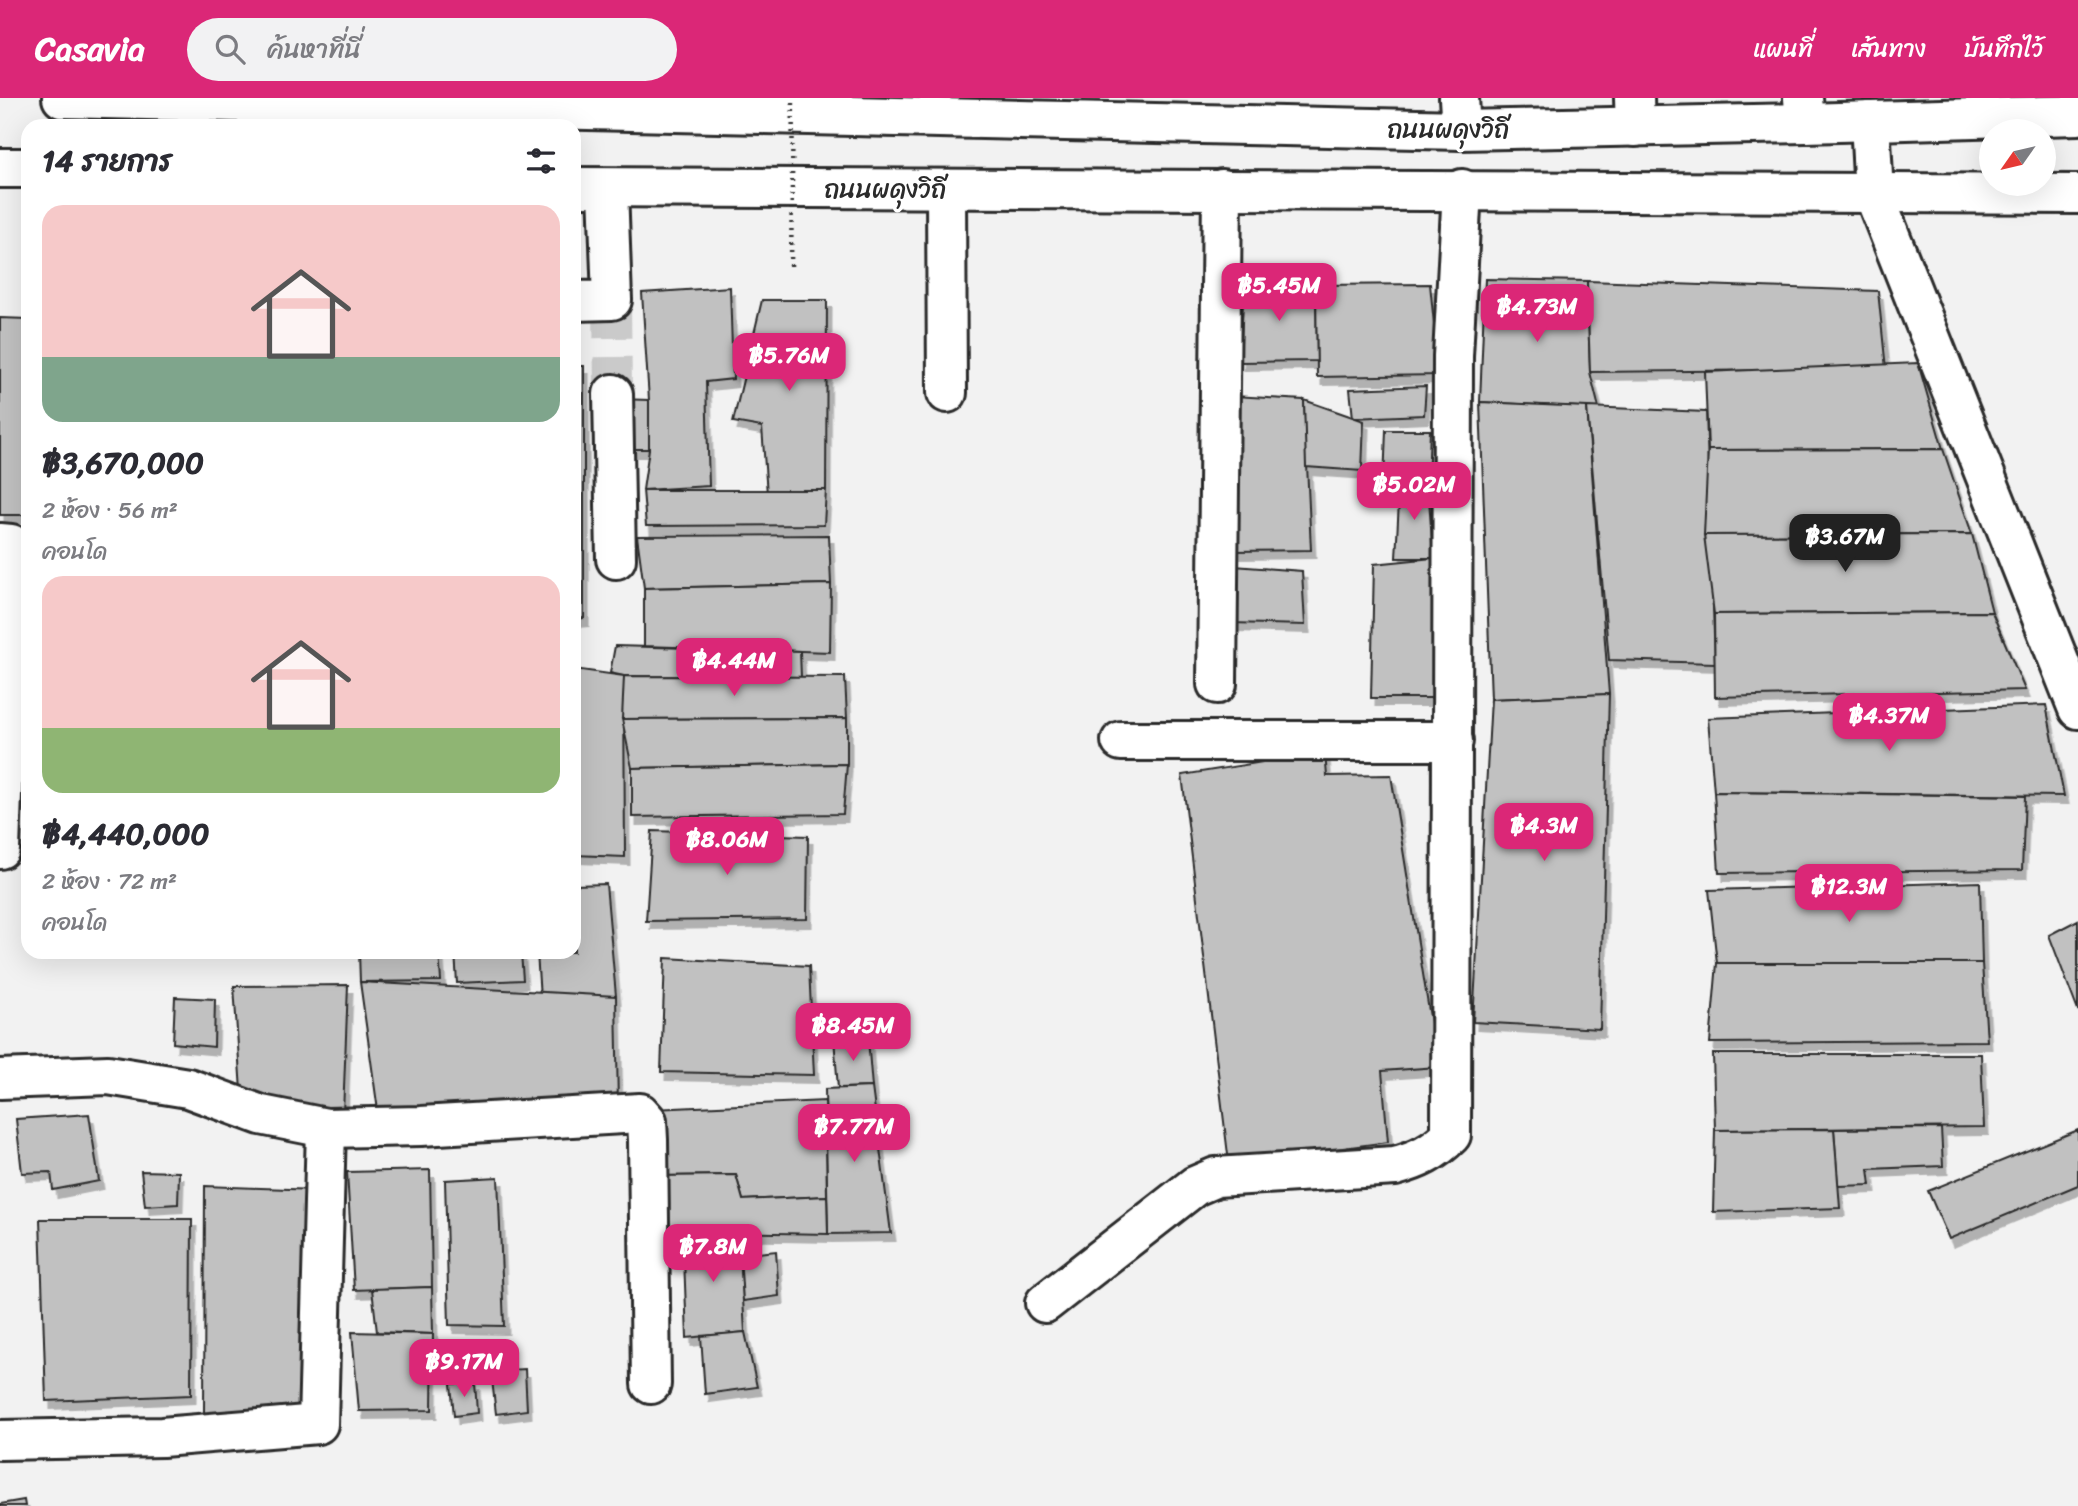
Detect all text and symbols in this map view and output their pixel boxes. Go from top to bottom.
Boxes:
search box [187,18,677,81]
text: Casavia [35,20,145,78]
text: ค้นหาที่นี่ [267,26,361,72]
text: แผนที่ [1753,28,1813,70]
text: เส้นทาง [1851,28,1926,70]
text: บันทึกไว้ [1964,28,2043,70]
icon: search [211,30,249,68]
street label: ถนนผดุงวิถี [1387,106,1512,152]
north arrow [1979,119,2056,196]
map controls [1979,119,2056,196]
text: 14 รายการ [42,134,172,188]
icon: filters [522,142,560,180]
street label: ถนนผดุงวิถี [824,166,949,212]
icon: home [238,251,364,377]
pin: ฿5.45M [1222,264,1336,323]
text: ฿5.45M [1238,265,1320,306]
pin: ฿4.73M [1480,285,1594,344]
text: ฿4.73M [1497,286,1577,327]
pin: ฿5.76M [732,334,846,393]
text: ฿5.76M [749,335,829,376]
text: ฿3,670,000 [42,436,204,490]
pin: ฿5.02M [1357,462,1471,522]
text: ฿5.02M [1373,464,1455,505]
text: 2 ห้อง · 56 m² [42,490,178,531]
pin: ฿3.67M [1788,514,1902,574]
text: ฿3.67M [1805,516,1885,557]
text: คอนโด [42,531,107,572]
icon: home [238,622,364,748]
pin: ฿4.44M [677,638,791,698]
text: ฿4.44M [692,640,776,681]
pin: ฿4.37M [1832,694,1946,753]
text: ฿4.37M [1849,695,1929,736]
pin: ฿4.3M [1495,804,1593,863]
text: ฿4.3M [1510,805,1578,846]
text: ฿4,440,000 [42,807,209,861]
pin: ฿8.06M [670,818,784,877]
text: ฿8.06M [686,819,768,860]
text: 2 ห้อง · 72 m² [42,861,177,902]
pin: ฿12.3M [1792,864,1906,924]
text: ฿12.3M [1811,866,1887,907]
text: คอนโด [42,902,107,943]
pin: ฿8.45M [796,1004,910,1063]
text: ฿8.45M [812,1005,894,1046]
pin: ฿7.77M [797,1104,911,1164]
text: ฿7.77M [814,1106,894,1147]
pin: ฿7.8M [664,1224,762,1284]
text: ฿7.8M [679,1226,747,1267]
pin: ฿9.17M [407,1340,521,1399]
text: ฿9.17M [425,1341,503,1382]

